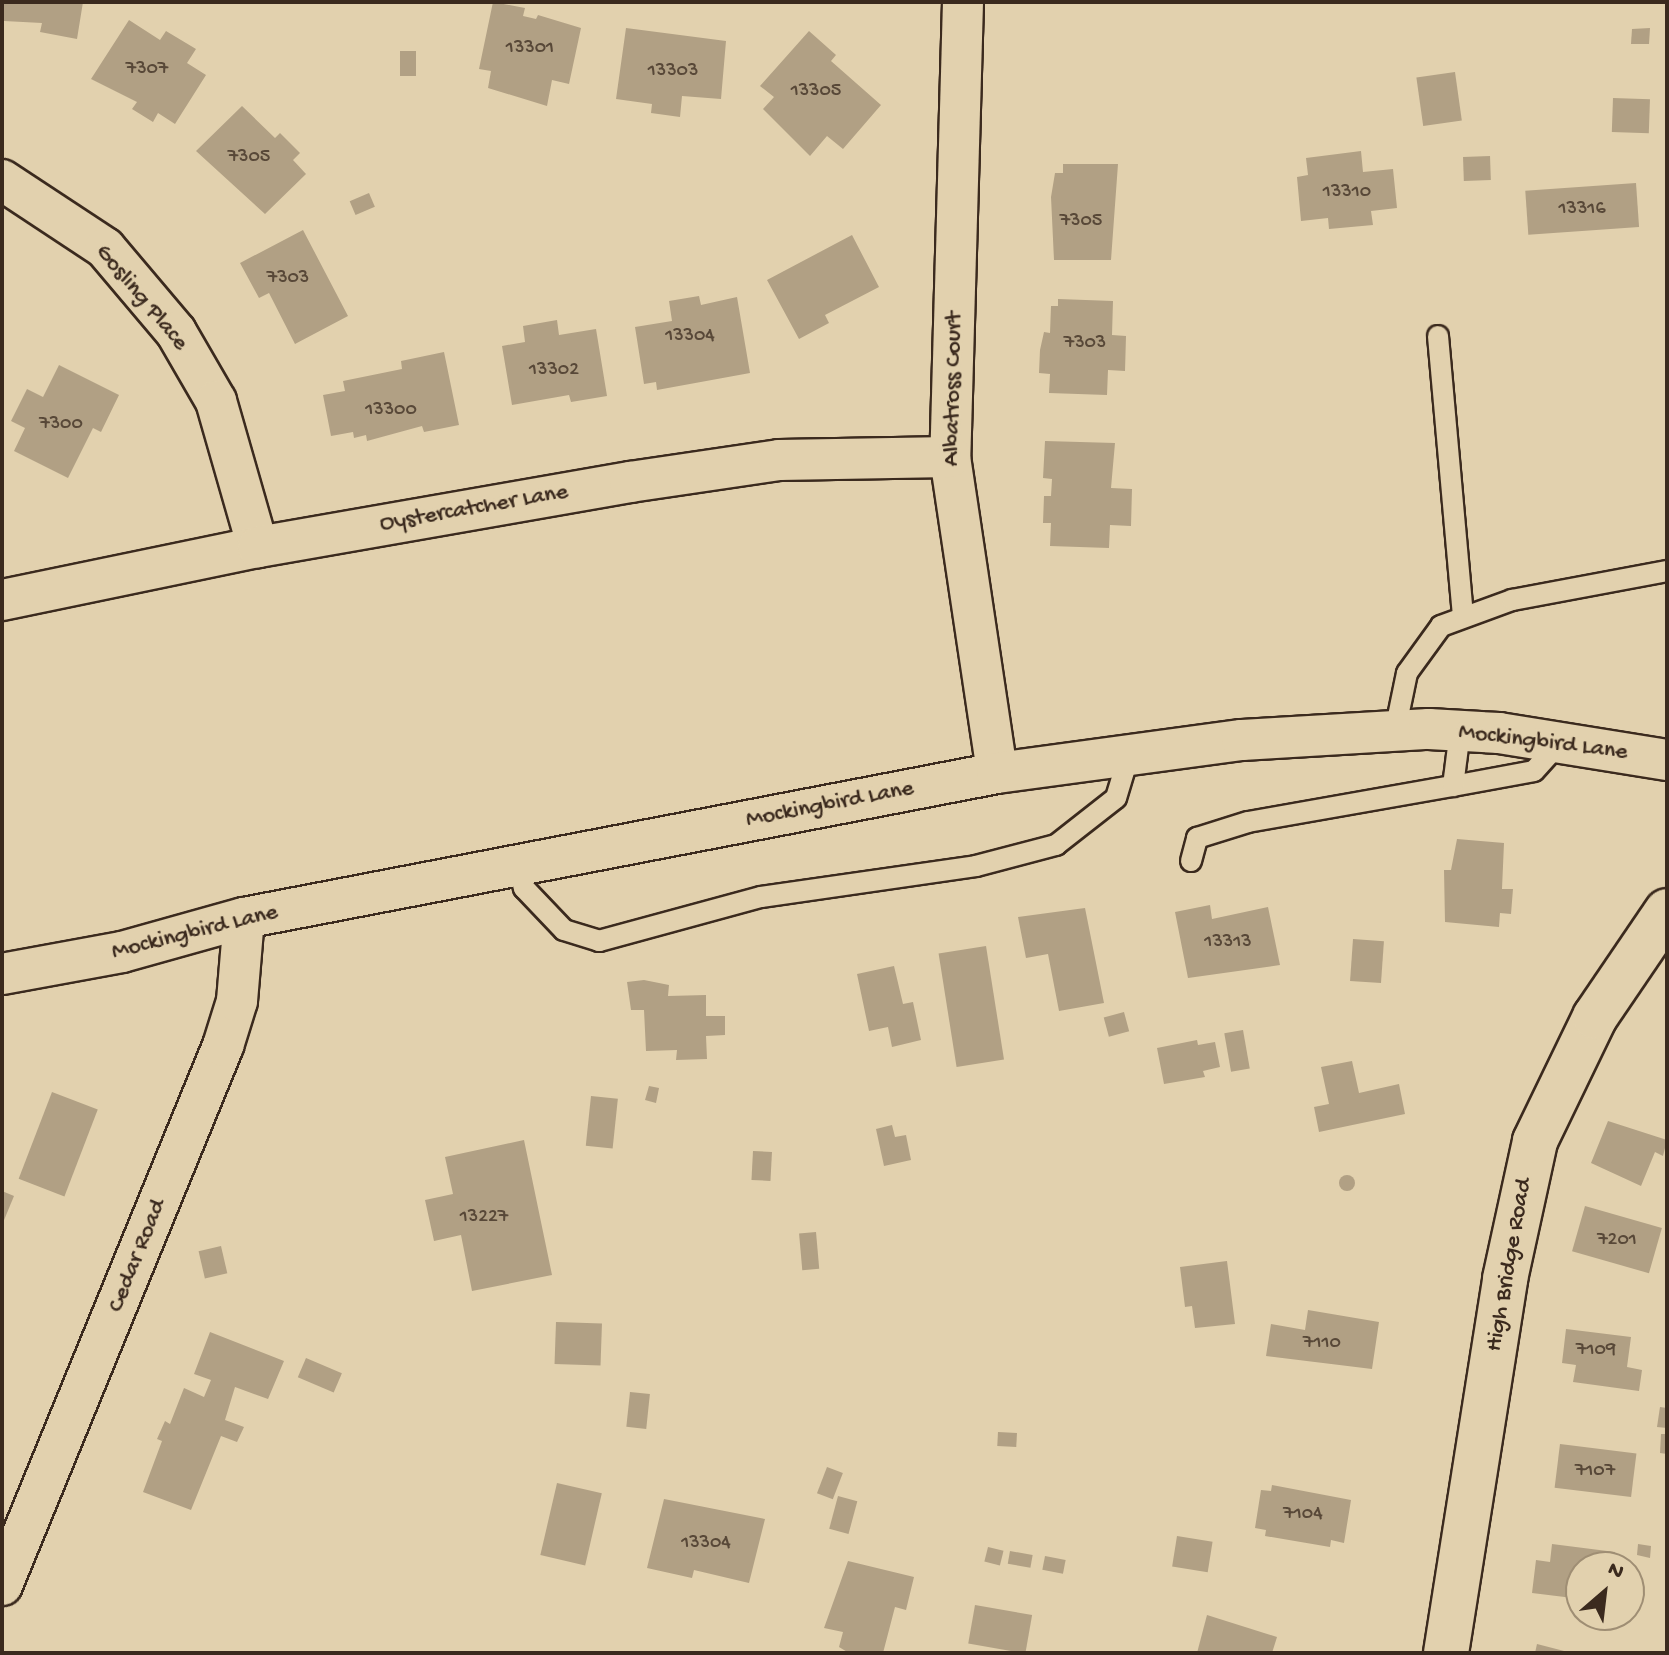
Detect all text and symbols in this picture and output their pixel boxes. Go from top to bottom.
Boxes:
house number: 13301 [506,36,554,60]
house number: 7307 [126,57,168,81]
house number: 13303 [648,59,698,83]
house number: 13305 [791,79,841,103]
house number: 7305 [228,145,270,169]
house number: 13310 [1323,180,1371,204]
house number: 13316 [1558,197,1606,221]
house number: 7305 [1060,209,1102,233]
street label: Gosling Place [88,239,194,357]
house number: 7303 [267,266,309,290]
street label: Albatross Court [938,311,970,467]
house number: 13304 [665,324,715,348]
house number: 7303 [1064,331,1106,355]
house number: 13302 [529,358,579,382]
house number: 13300 [365,398,417,422]
house number: 7300 [39,412,83,436]
street label: Oystercatcher Lane [378,478,570,540]
street label: Mockingbird Lane [1457,718,1629,768]
street label: Mockingbird Lane [744,775,916,835]
street label: Mockingbird Lane [109,898,281,968]
house number: 13313 [1204,930,1252,954]
street label: High Bridge Road [1481,1176,1539,1354]
street label: Cedar Road [102,1195,174,1317]
house number: 13227 [460,1205,508,1229]
house number: 7201 [1597,1228,1637,1252]
house number: 7110 [1303,1331,1341,1355]
house number: 7109 [1576,1338,1616,1362]
house number: 7107 [1575,1459,1615,1483]
house number: 7104 [1283,1502,1323,1526]
house number: 13304 [681,1531,731,1555]
north arrow [1565,1551,1645,1631]
text: N [1603,1557,1628,1586]

